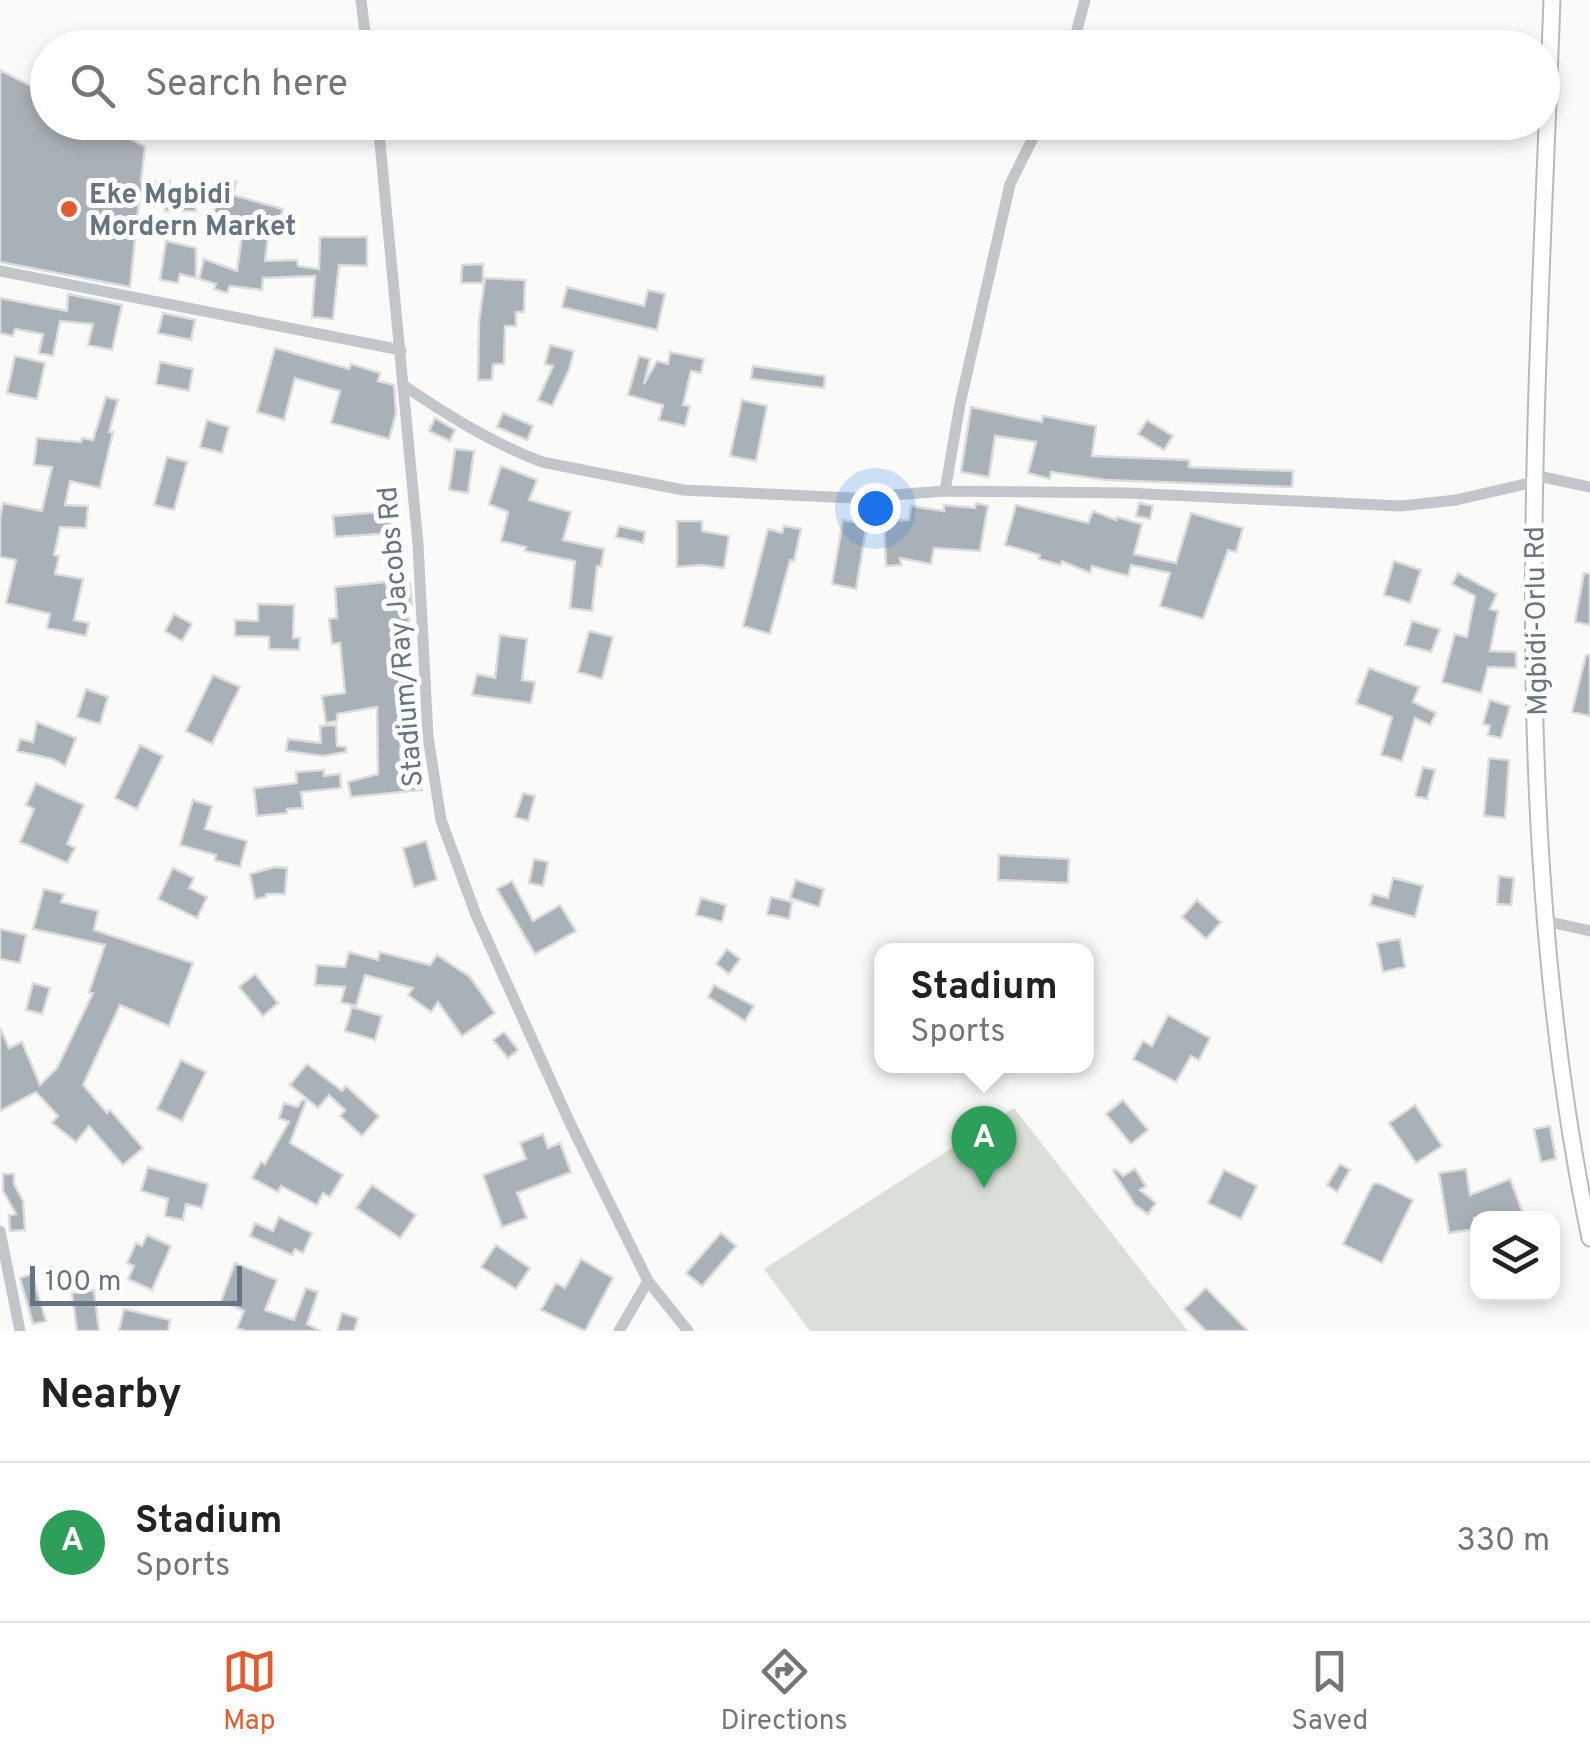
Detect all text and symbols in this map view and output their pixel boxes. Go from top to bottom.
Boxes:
search box [30,30,1560,140]
icon: search [65,58,120,113]
text: Search here [145,61,348,110]
place label: Eke Mgbidi Mordern Market [89,178,296,246]
marker: Eke Mgbidi Mordern Market [58,198,80,220]
your location [850,483,901,534]
street label: Stadium/Ray Jacobs Rd [371,485,433,789]
street label: Mgbidi-Orlu Rd [1518,526,1558,716]
popup [874,943,1094,1073]
text: Stadium [910,964,1058,1013]
text: Sports [910,1013,1005,1053]
pin: A [952,1106,1016,1188]
map controls [1470,1211,1560,1301]
button: layers [1470,1211,1560,1301]
scale bar [30,1261,242,1306]
text: 100 m [45,1265,121,1301]
text: Nearby [40,1370,182,1423]
text: Stadium [135,1498,283,1547]
text: A [61,1522,84,1562]
text: 330 m [1457,1522,1550,1562]
text: Sports [135,1547,230,1587]
tab: Map [222,1644,277,1740]
tab: Directions [720,1644,848,1740]
tab: Saved [1291,1644,1368,1740]

